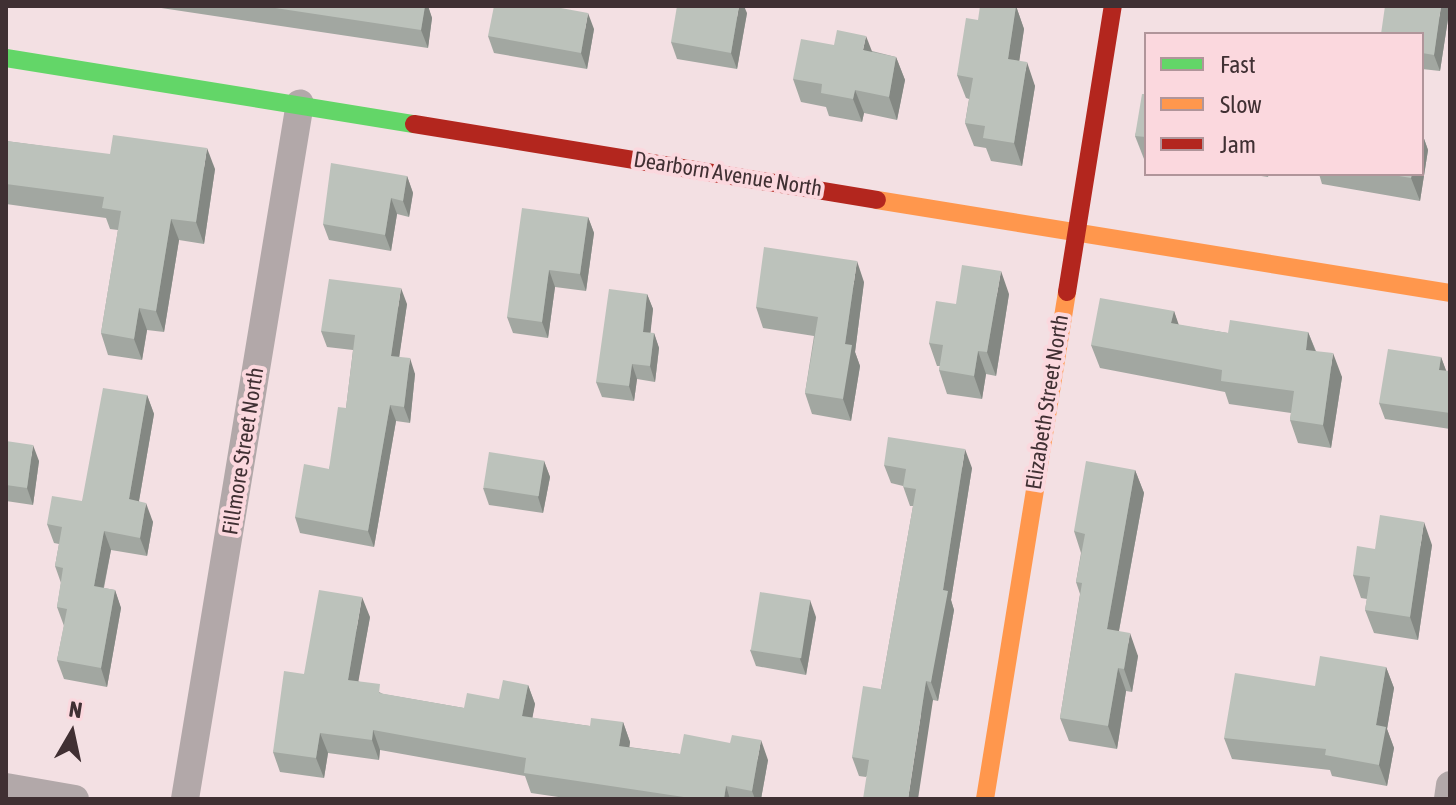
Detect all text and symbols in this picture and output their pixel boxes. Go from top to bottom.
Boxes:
legend [1144,32,1424,176]
text: Fast [1220,51,1256,78]
text: Slow [1220,91,1262,118]
text: Jam [1220,131,1256,158]
street label: Dearborn Avenue North [632,146,824,202]
street label: Elizabeth Street North [1020,313,1074,491]
street label: Fillmore Street North [217,365,269,537]
north arrow [32,693,112,773]
text: N [67,695,84,723]

